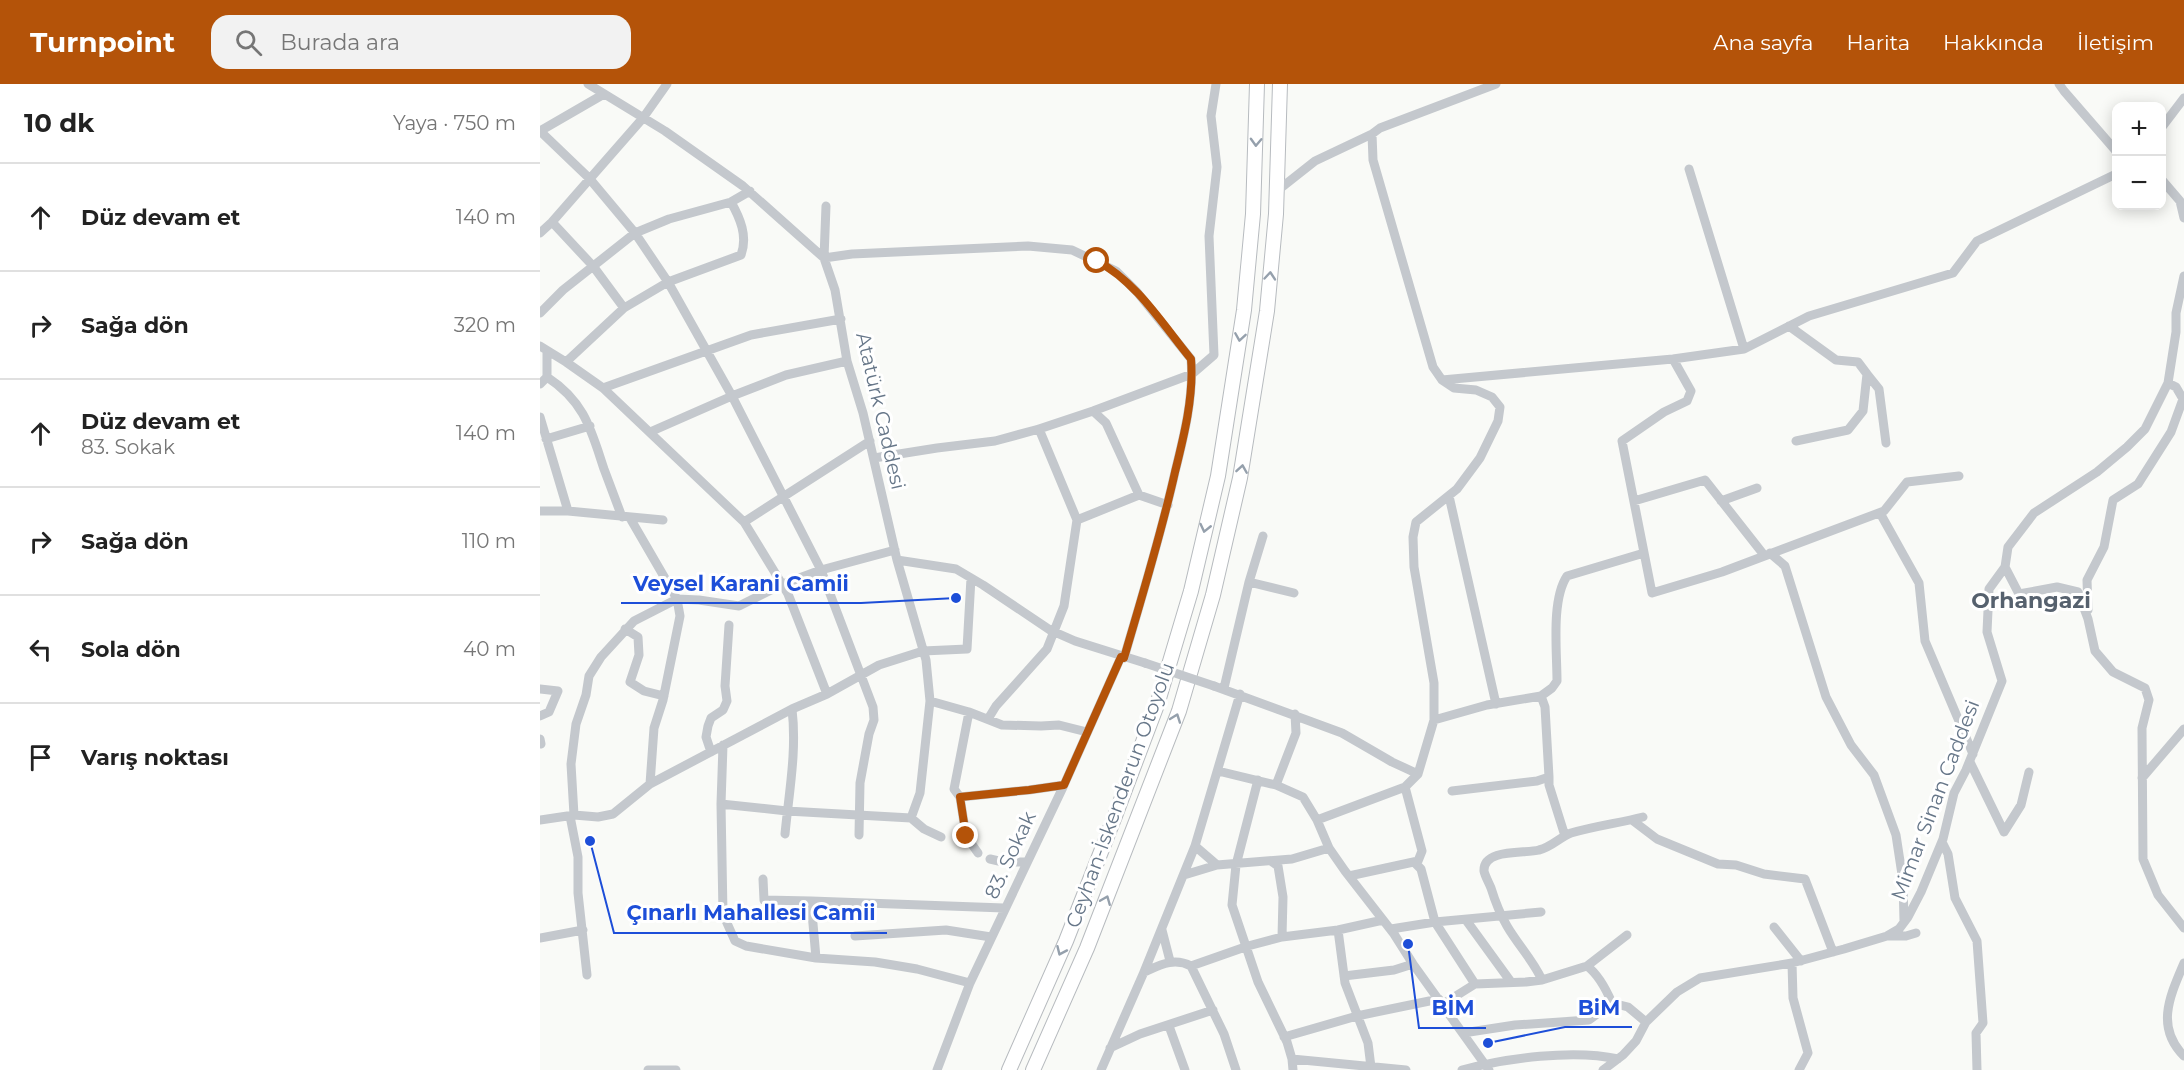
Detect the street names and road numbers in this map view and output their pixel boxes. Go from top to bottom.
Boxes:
street label: Atatürk Caddesi [851,330,911,492]
street label: Ceyhan-İskenderun Otoyolu [1061,659,1179,931]
street label: Mimar Sinan Caddesi [1886,696,1984,904]
street label: 83. Sokak [979,807,1041,903]

